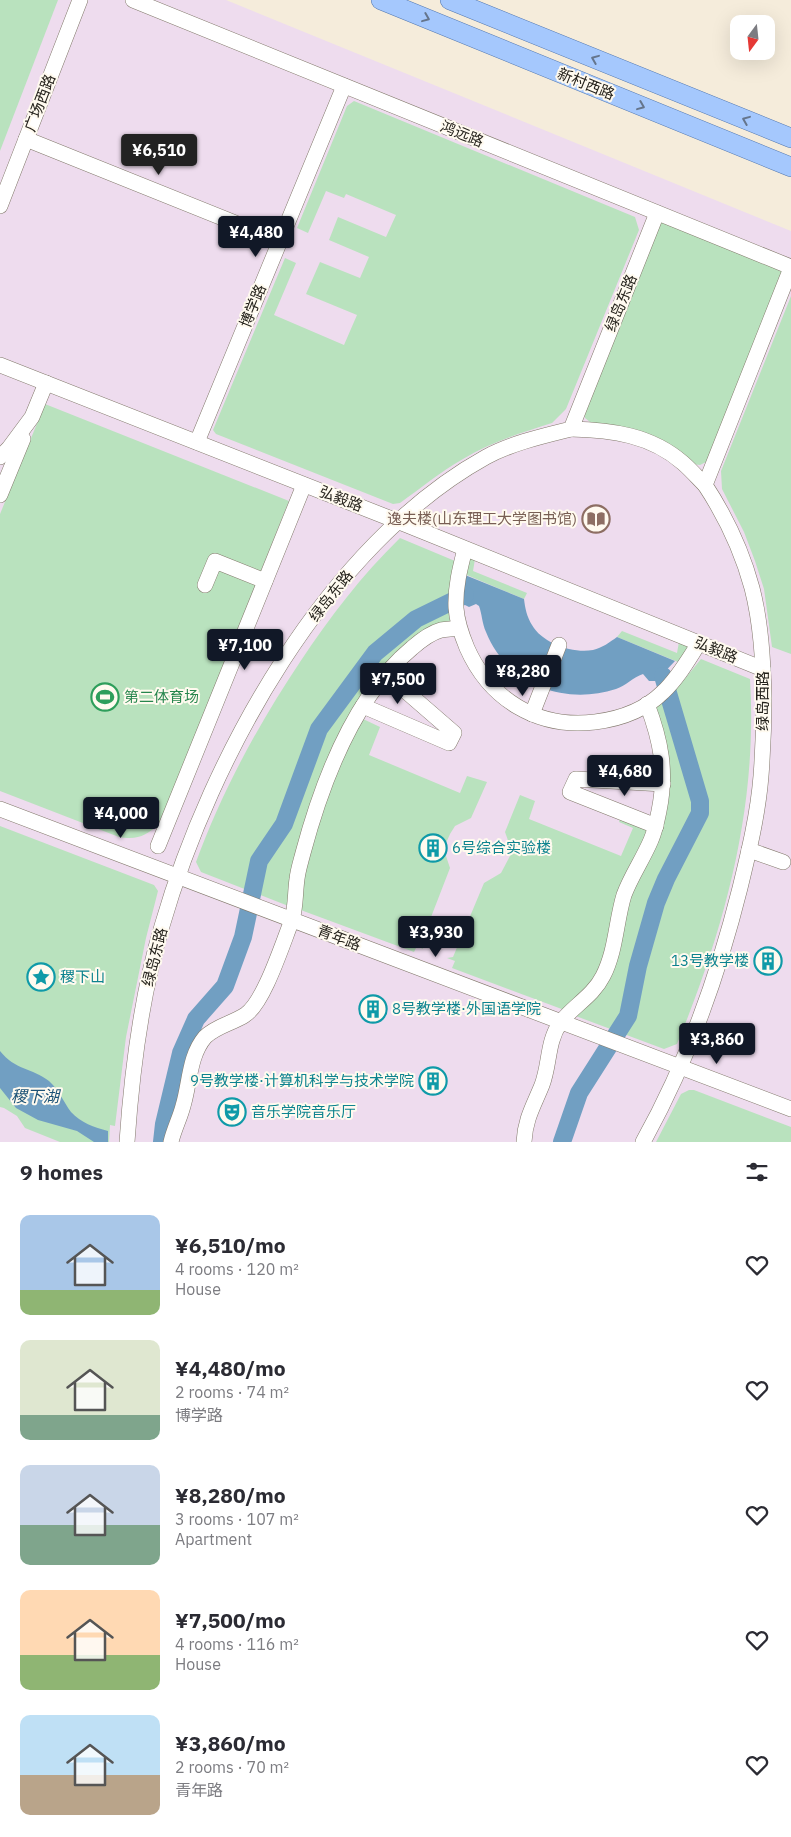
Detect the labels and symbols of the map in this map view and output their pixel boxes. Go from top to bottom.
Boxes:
one-way arrow [421,12,430,23]
north arrow [730,15,775,60]
one-way arrow [591,55,600,65]
street label: 新村西路 [555,63,618,104]
street label: 广场西路 [20,71,59,134]
one-way arrow [636,100,645,111]
street label: 鸿远路 [438,116,487,151]
one-way arrow [742,116,751,126]
pin: ¥6,510 [118,134,200,176]
pin: ¥4,480 [215,216,297,258]
street label: 绿岛东路 [600,271,641,334]
street label: 博学路 [235,281,270,330]
street label: 弘毅路 [317,482,366,515]
library icon: 逸夫楼(山东理工大学图书馆) [581,504,611,534]
place label: 逸夫楼(山东理工大学图书馆) [387,509,577,528]
street label: 绿岛东路 [305,566,357,625]
pin: ¥7,100 [204,628,286,671]
street label: 弘毅路 [692,632,741,667]
pin: ¥8,280 [482,654,564,697]
pin: ¥7,500 [357,662,439,705]
street label: 绿岛西路 [753,671,772,731]
sports icon: 第二体育场 [90,682,120,712]
place label: 第二体育场 [124,687,199,706]
pin: ¥4,680 [584,754,666,797]
pin: ¥4,000 [80,796,162,839]
building icon: 6号综合实验楼 [418,833,448,863]
place label: 6号综合实验楼 [452,838,551,857]
pin: ¥3,930 [395,916,477,958]
street label: 青年路 [315,921,364,954]
street label: 绿岛东路 [138,925,171,988]
building icon: 13号教学楼 [753,946,783,976]
place label: 13号教学楼 [671,951,749,970]
place icon: 稷下山 [26,962,56,992]
place label: 稷下山 [60,967,105,986]
building icon: 8号教学楼·外国语学院 [358,994,388,1024]
place label: 8号教学楼·外国语学院 [392,999,541,1018]
pin: ¥3,860 [676,1022,758,1065]
building icon: 9号教学楼·计算机科学与技术学院 [418,1066,448,1096]
place label: 9号教学楼·计算机科学与技术学院 [190,1071,414,1090]
water label: 稷下湖 [11,1086,62,1106]
theatre icon: 音乐学院音乐厅 [217,1097,247,1127]
place label: 音乐学院音乐厅 [251,1102,356,1121]

